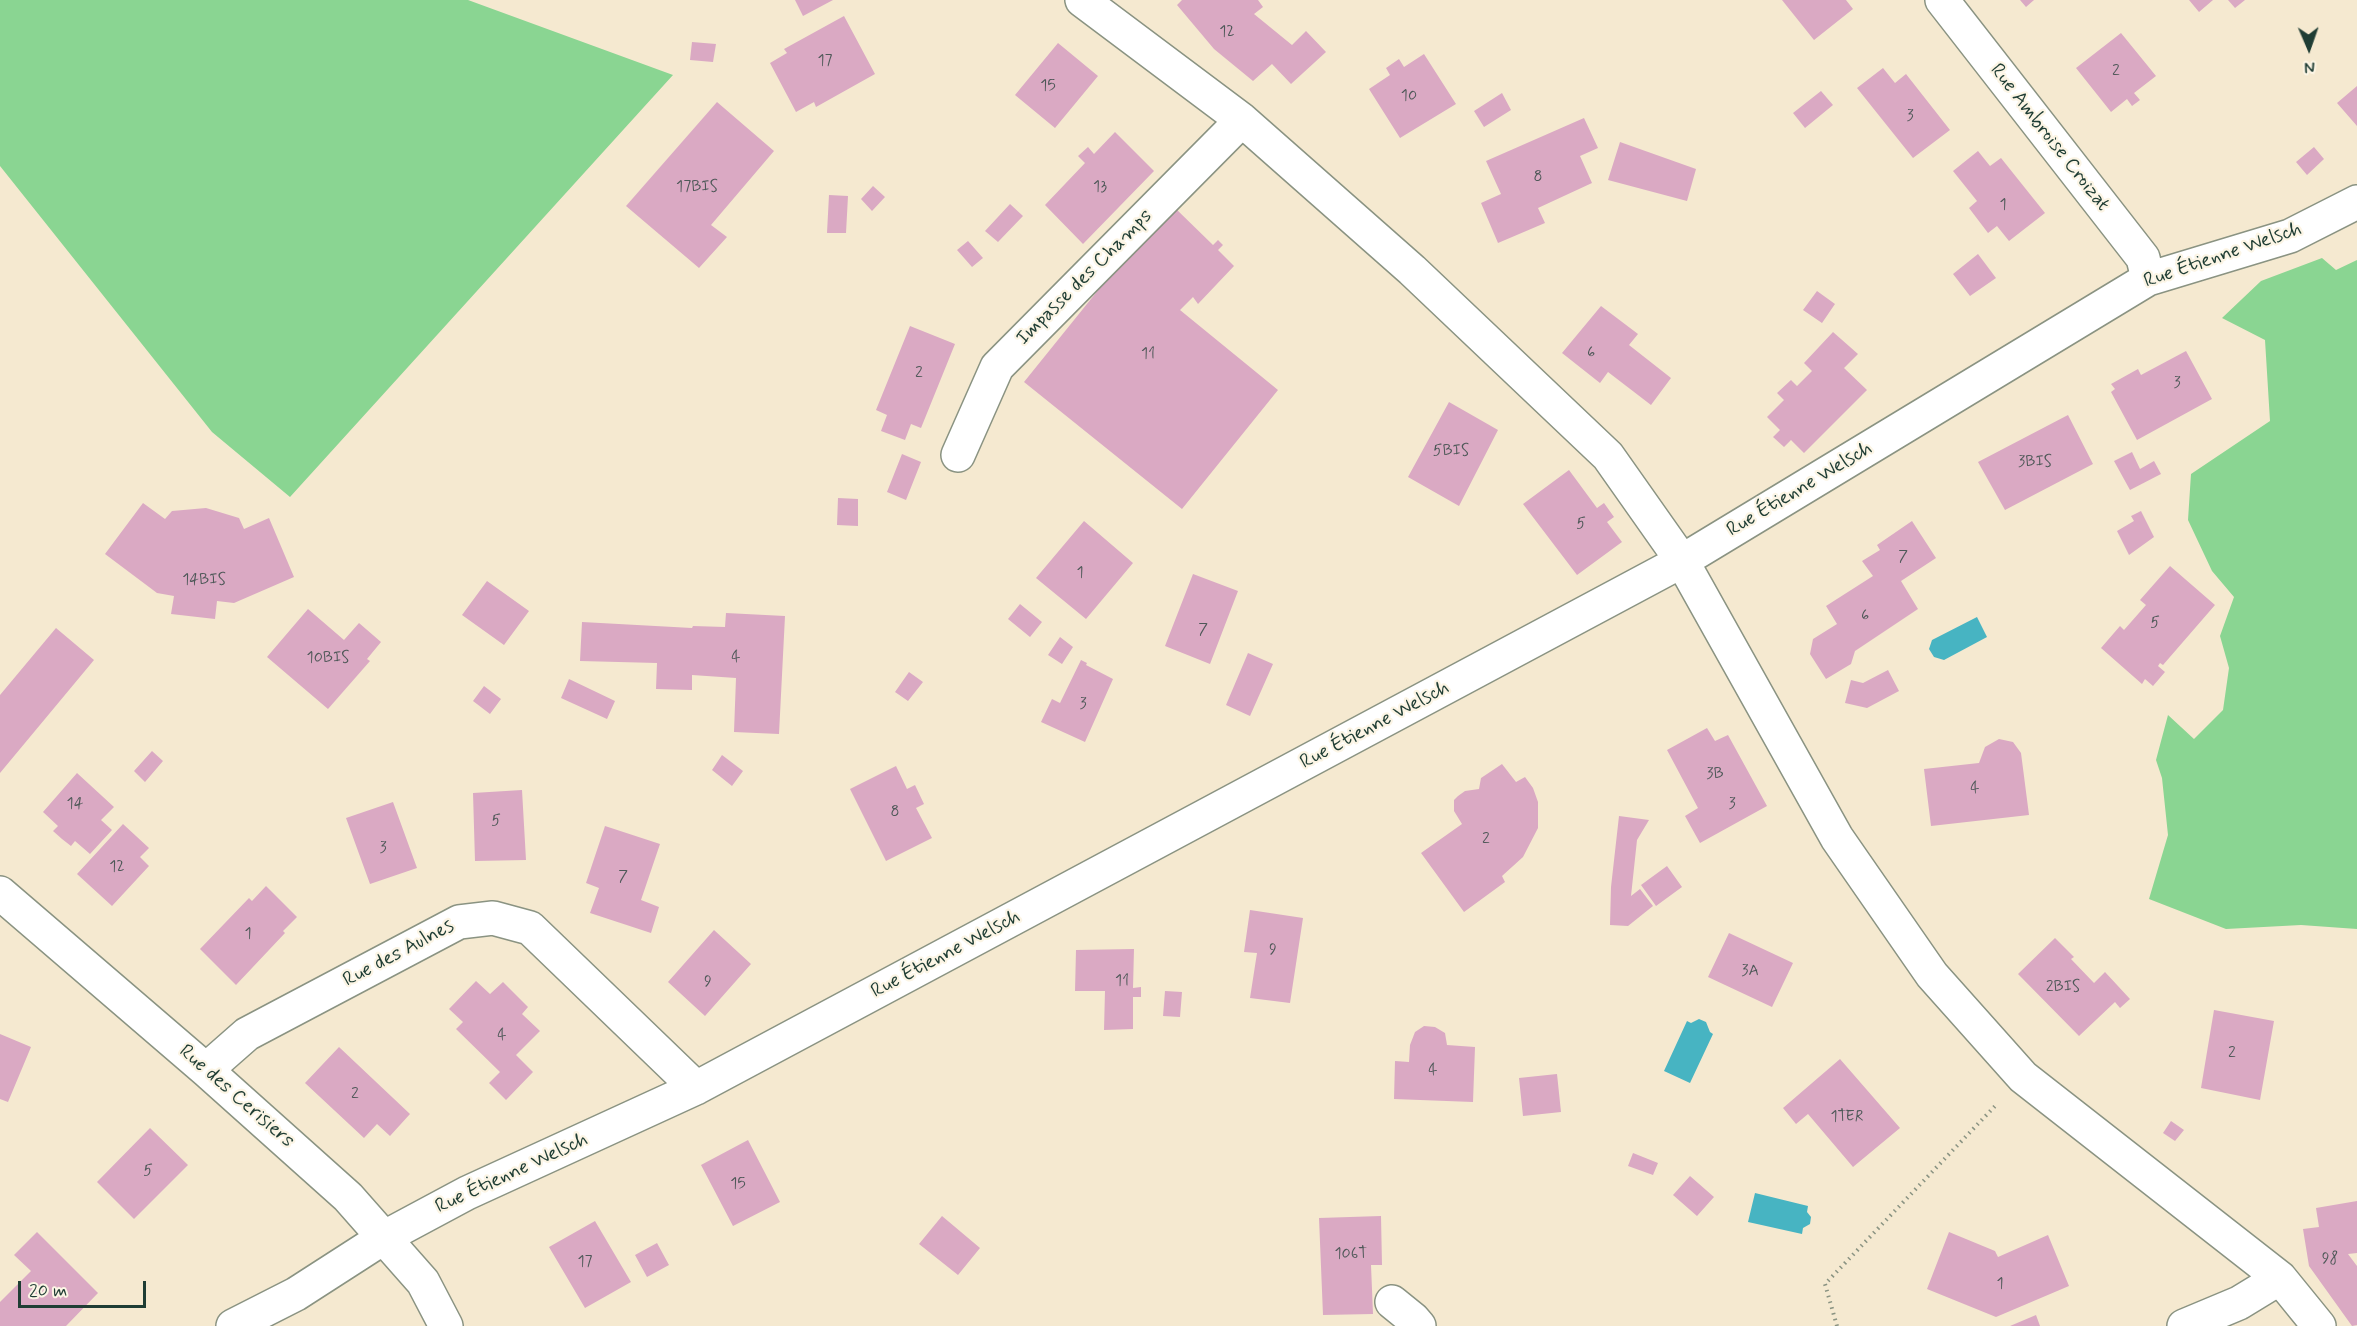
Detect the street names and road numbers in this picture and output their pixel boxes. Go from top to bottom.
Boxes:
street label: Rue Ambroise Croizat [1984,59,2114,217]
street label: Impasse des Champs [1012,205,1158,351]
street label: Rue Étienne Welsch [2141,218,2305,294]
street label: Rue Étienne Welsch [1723,437,1877,543]
street label: Rue Étienne Welsch [1296,677,1454,775]
street label: Rue Étienne Welsch [867,906,1025,1004]
street label: Rue des Aulnes [340,915,458,993]
street label: Rue des Cerisiers [173,1040,299,1154]
street label: Rue Étienne Welsch [432,1128,592,1220]

